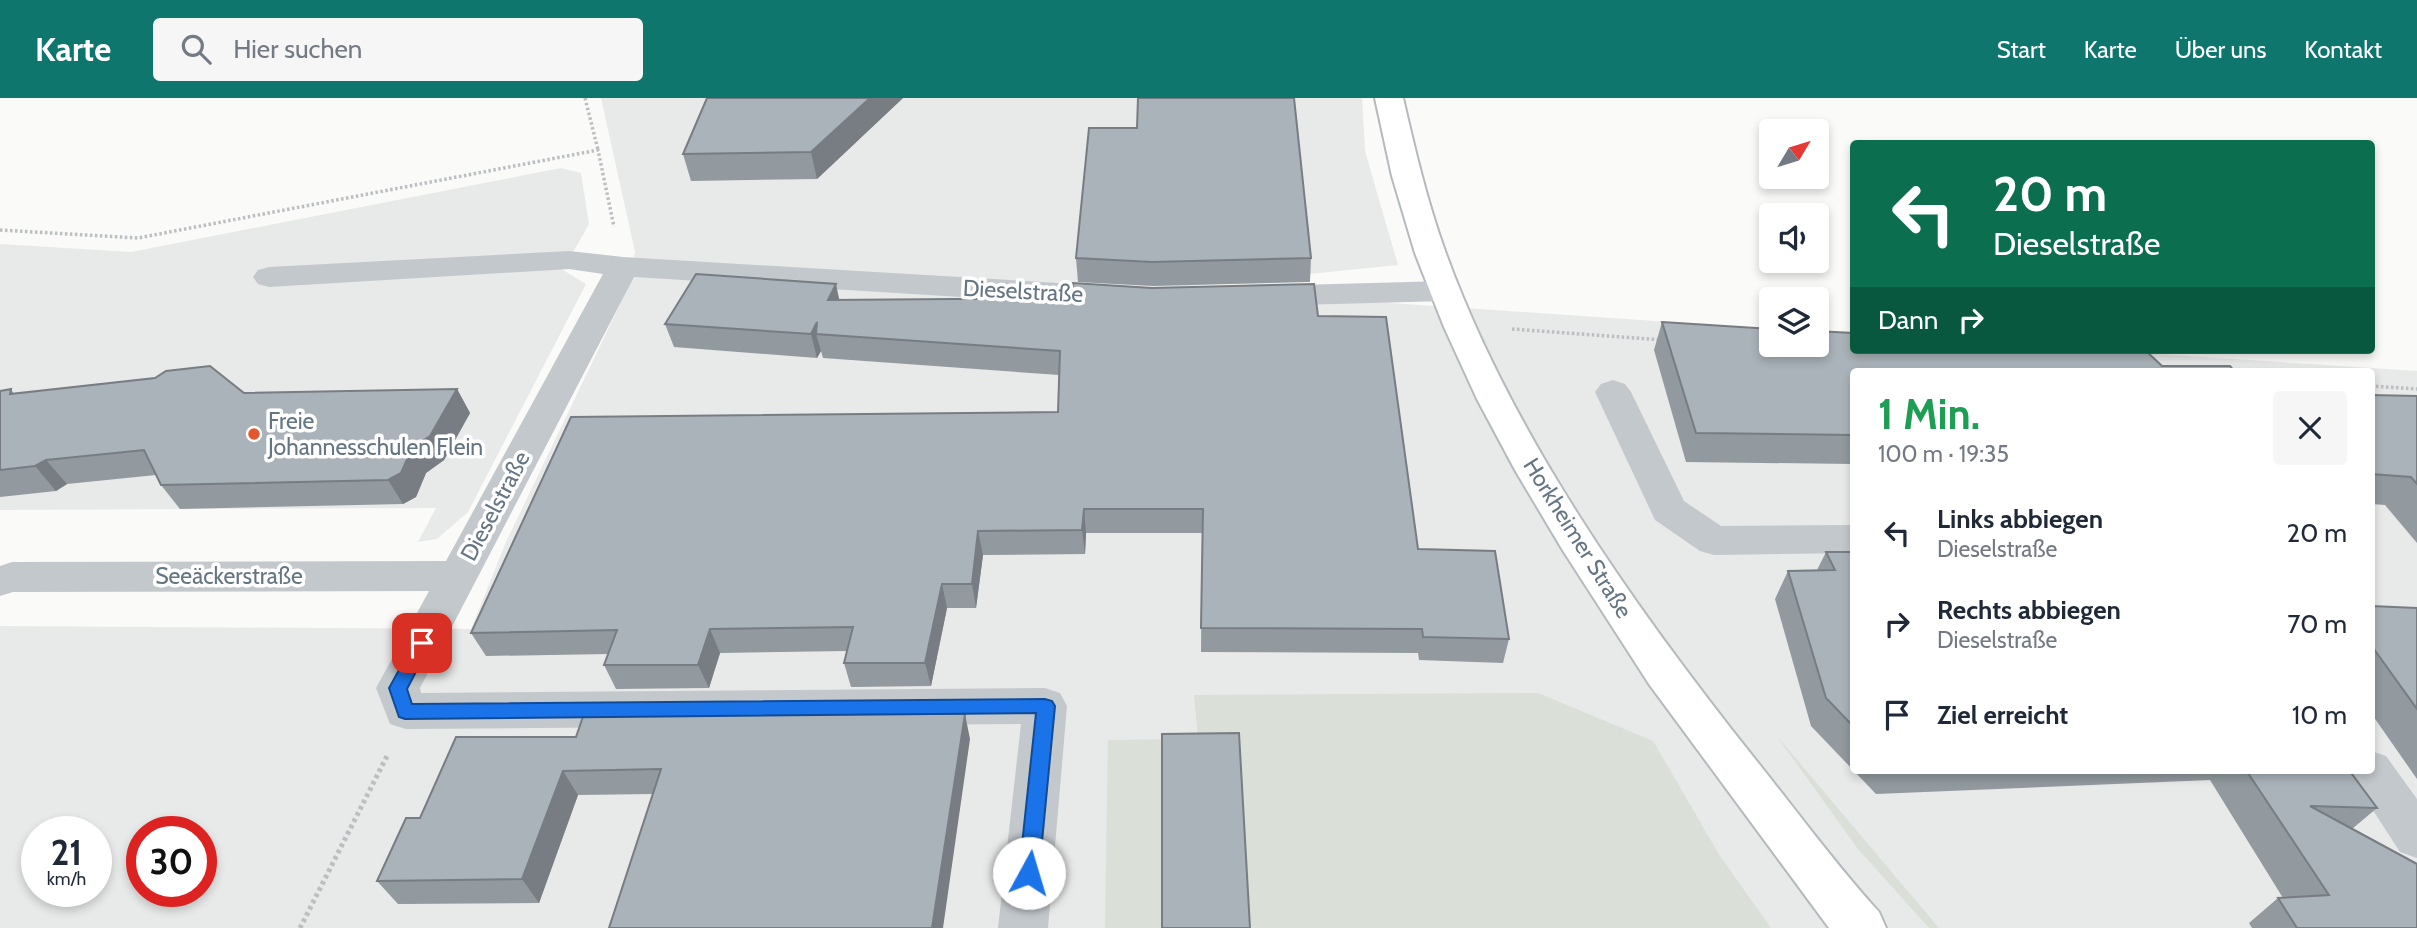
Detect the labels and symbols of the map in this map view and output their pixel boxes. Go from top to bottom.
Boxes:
north arrow [1759,119,1829,189]
street label: Dieselstraße [962,274,1084,308]
place label: Freie Johannesschulen Flein [267,407,483,461]
marker: Freie Johannesschulen Flein [246,426,262,442]
street label: Dieselstraße [454,446,536,566]
street label: Horkheimer Straße [1517,453,1639,623]
street label: Seeäckerstraße [155,562,303,590]
pin [392,613,452,673]
speed limit sign: 30 [126,816,217,907]
position arrow [992,836,1066,910]

